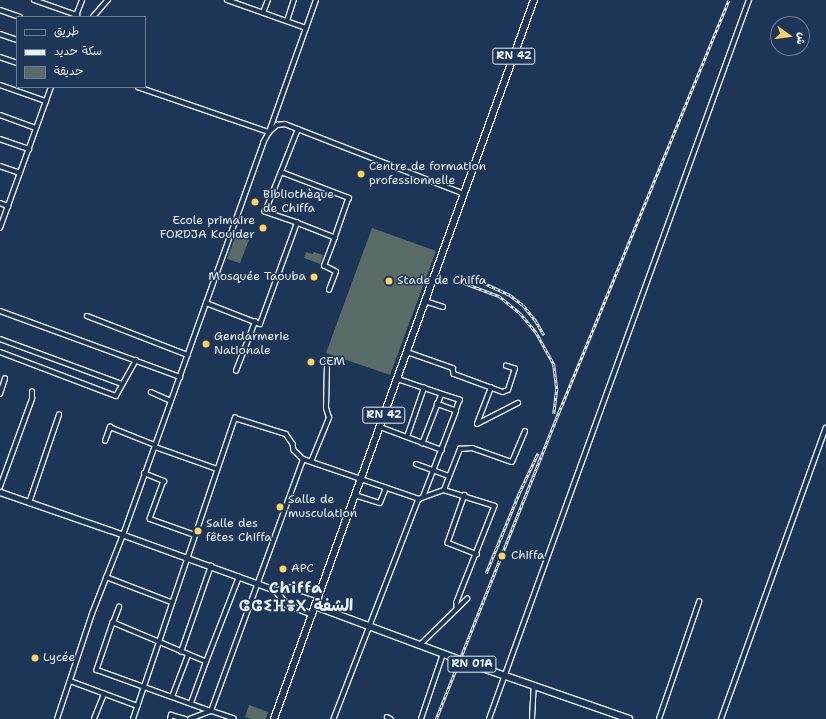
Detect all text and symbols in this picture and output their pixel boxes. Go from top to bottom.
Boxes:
legend [16,16,146,88]
north arrow [770,16,810,56]
text: طريق [54,23,79,39]
text: ش [792,31,810,46]
text: سكة حديد [54,43,102,59]
road number: RN 42 [492,47,536,65]
text: حديقة [54,63,83,79]
place label: Centre de formation professionnelle [369,160,486,188]
marker: Centre de formation professionnelle [356,169,366,179]
place label: Bibliothèque de Chiffa [263,188,334,216]
marker: Bibliothèque de Chiffa [250,197,260,207]
place label: Ecole primaire FORDJA Kouider [160,214,255,242]
marker: Ecole primaire FORDJA Kouider [258,223,268,233]
place label: Mosquée Taouba [208,270,306,284]
marker: Mosquée Taouba [309,272,319,282]
place label: Stade de Chiffa [397,274,486,288]
marker: Stade de Chiffa [384,276,394,286]
place label: Gendarmerie Nationale [214,330,289,358]
marker: Gendarmerie Nationale [201,339,211,349]
place label: CEM [319,355,345,369]
marker: CEM [306,357,316,367]
road number: RN 42 [362,406,406,424]
place label: Salle de musculation [288,493,357,521]
marker: Salle de musculation [275,502,285,512]
place label: Salle des fêtes Chiffa [206,517,272,545]
marker: Salle des fêtes Chiffa [193,526,203,536]
place label: Chiffa [511,549,545,563]
marker: Chiffa [496,550,508,562]
place label: APC [291,562,314,576]
marker: APC [278,564,288,574]
district label: Chiffa ⵛⵛⵉⴼⴻⵝ الشفة [242,578,350,616]
place label: Lycée [43,651,75,665]
marker: Lycée [30,653,40,663]
road number: RN 01A [447,655,497,673]

